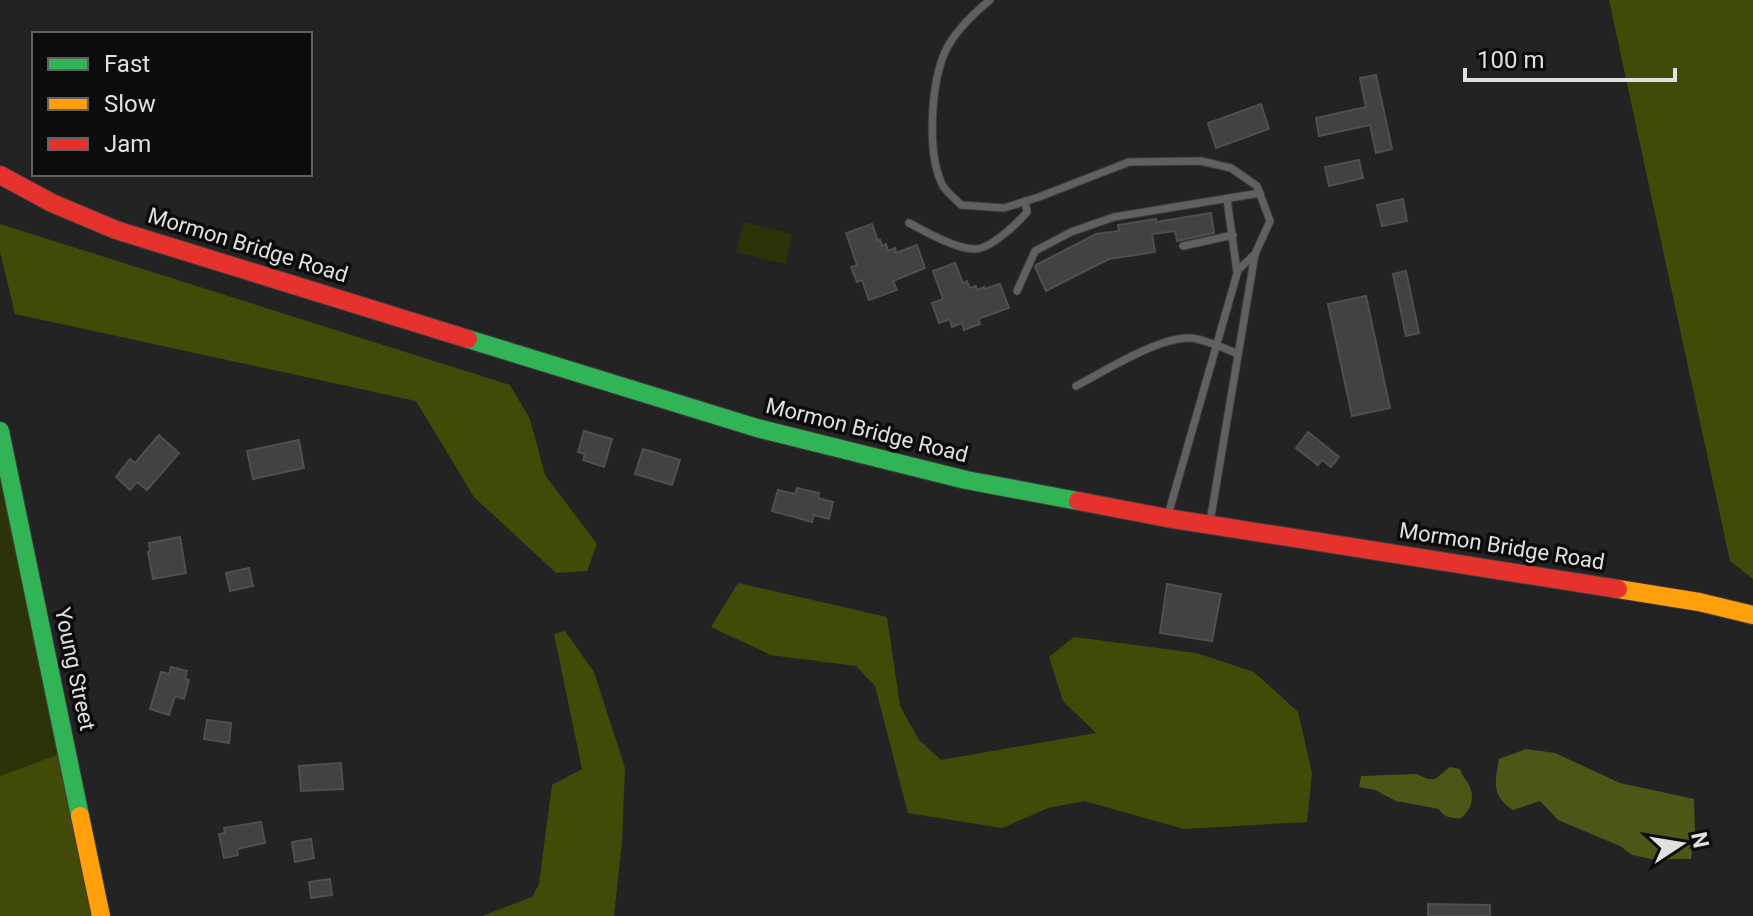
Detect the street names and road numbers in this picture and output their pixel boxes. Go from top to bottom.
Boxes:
street label: Mormon Bridge Road [145,203,351,287]
street label: Mormon Bridge Road [763,393,971,467]
street label: Mormon Bridge Road [1398,517,1606,575]
street label: Young Street [50,605,100,733]

